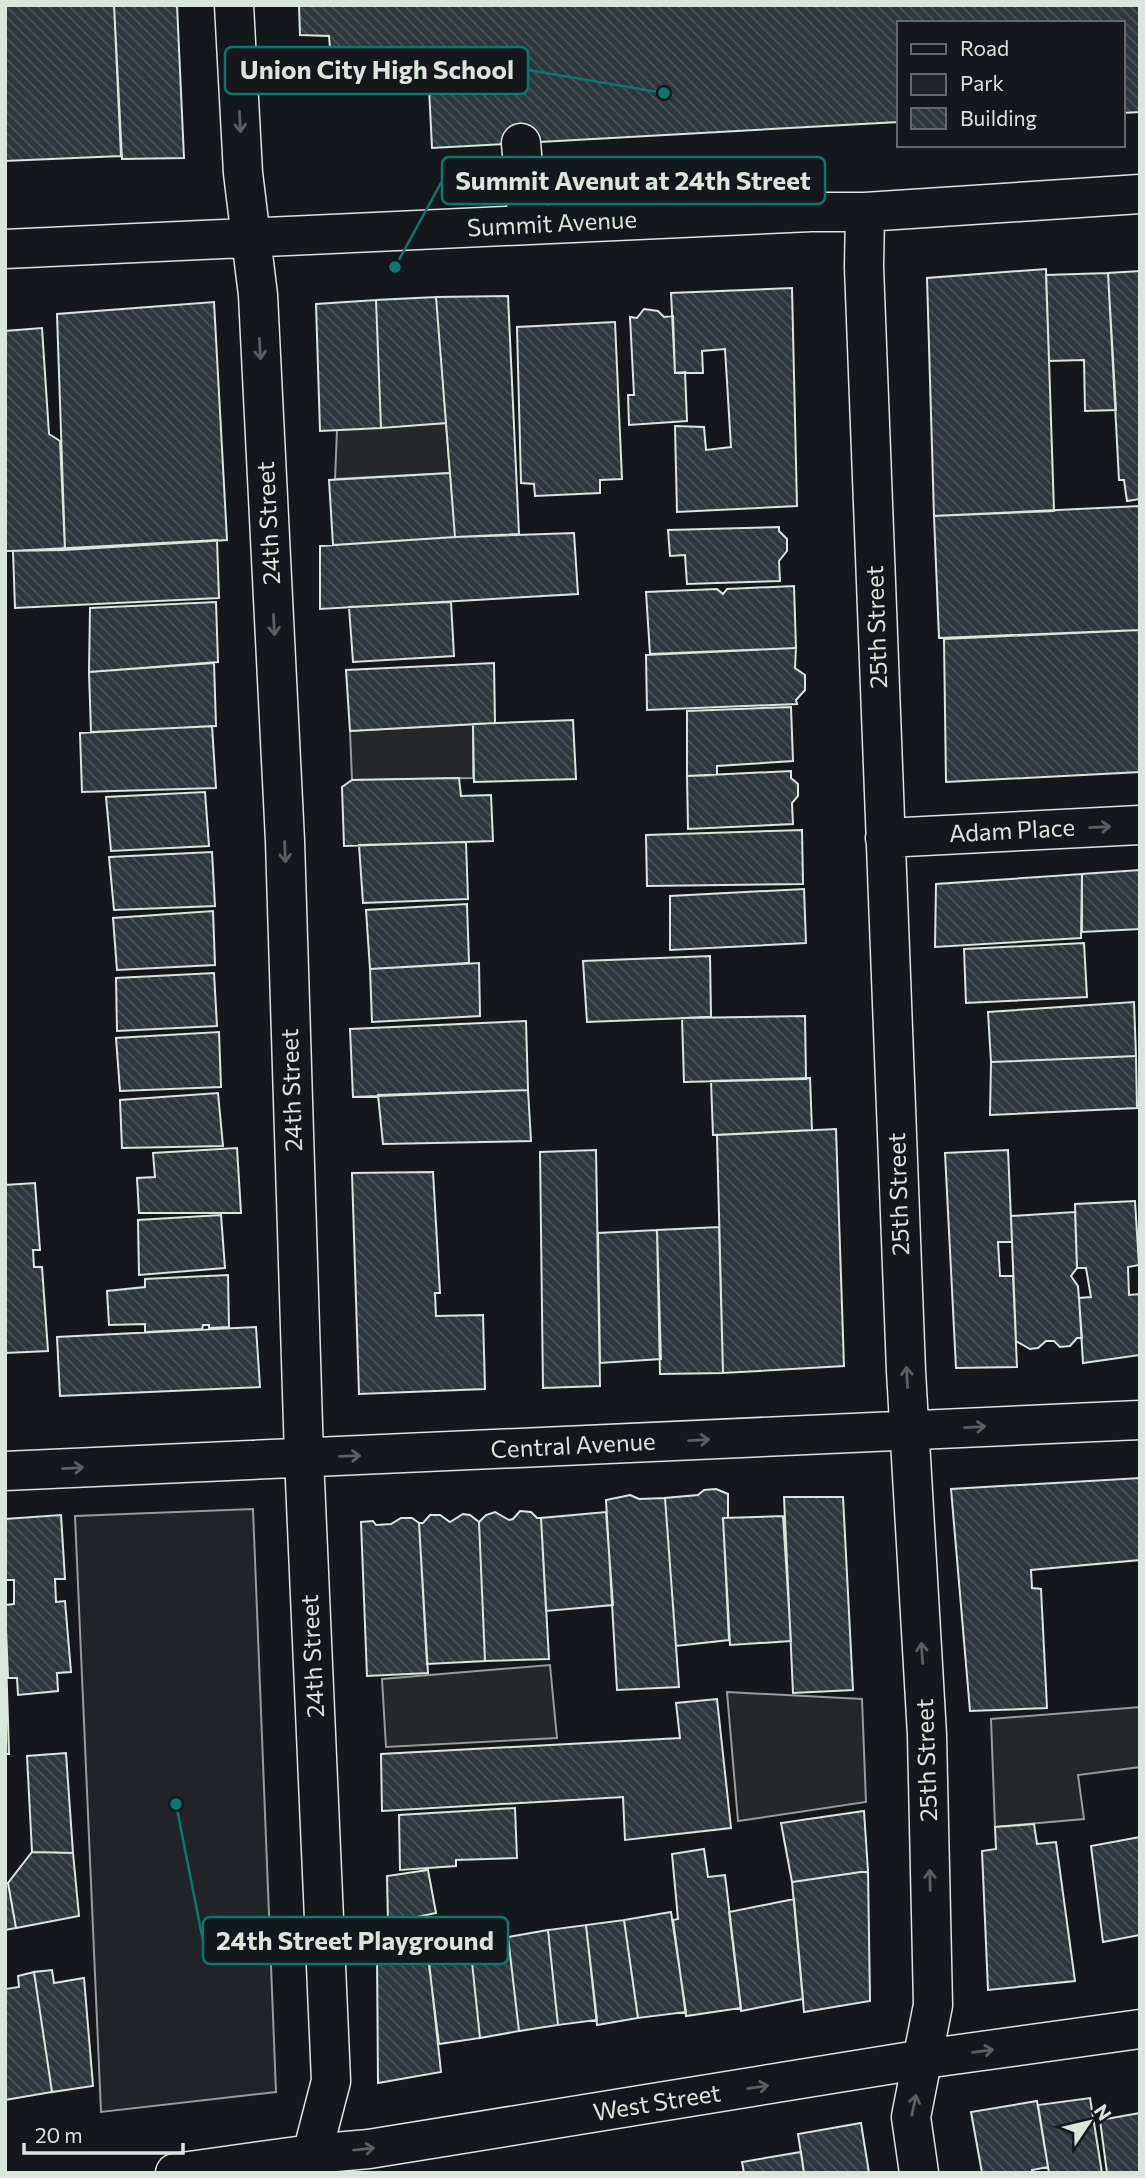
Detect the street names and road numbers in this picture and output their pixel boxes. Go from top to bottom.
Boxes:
street label: Summit Avenue [466,204,638,241]
street label: 24th Street [250,461,285,585]
street label: 25th Street [859,565,892,689]
street label: Adam Place [948,812,1076,847]
street label: 24th Street [274,1028,307,1152]
street label: 25th Street [881,1132,914,1256]
street label: Central Avenue [490,1426,656,1463]
street label: 24th Street [294,1594,329,1718]
street label: 25th Street [909,1698,942,1822]
street label: West Street [591,2077,723,2126]

